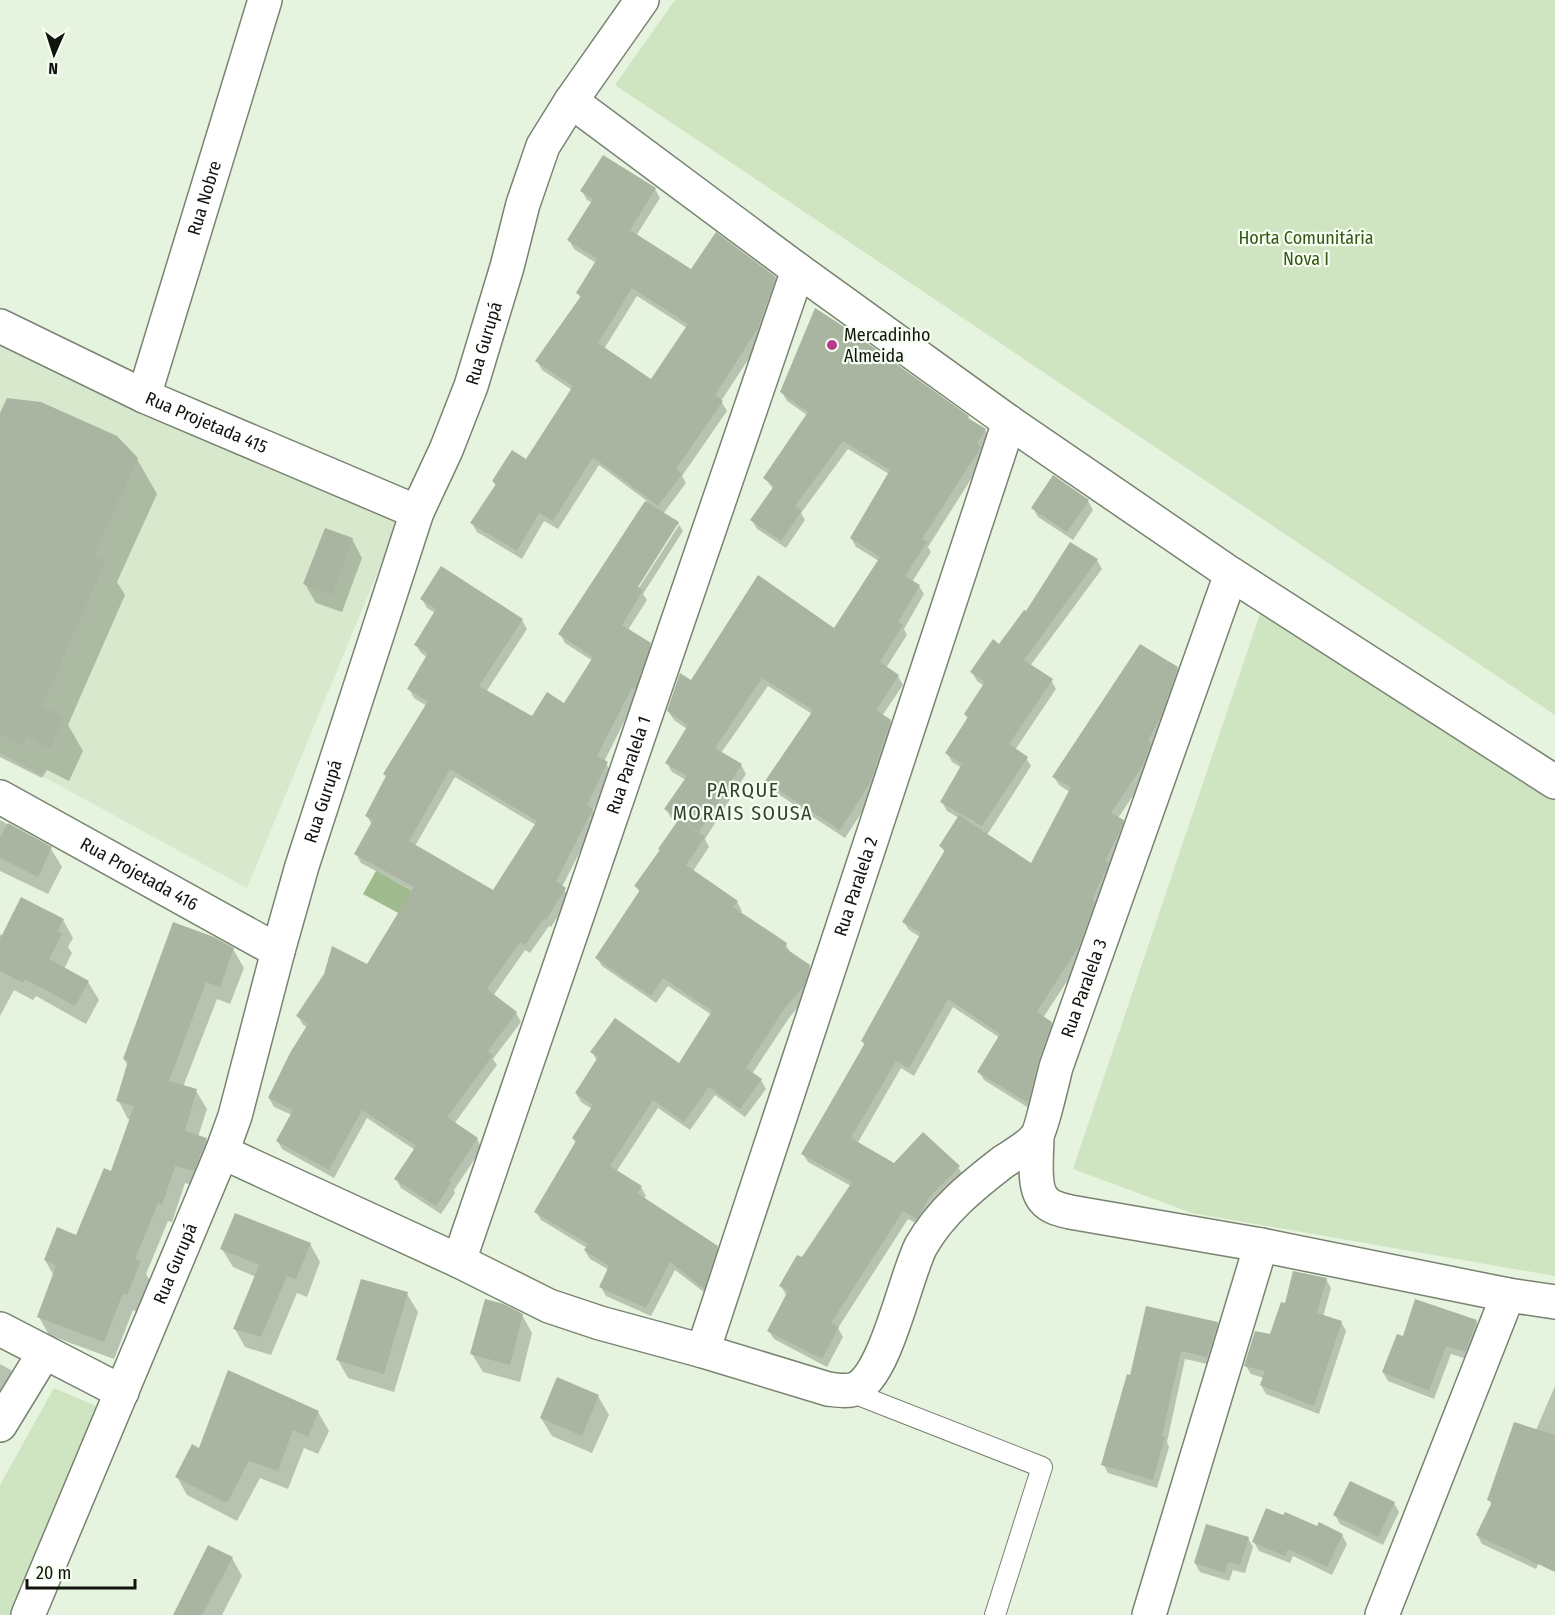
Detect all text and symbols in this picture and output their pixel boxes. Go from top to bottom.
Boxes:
north arrow [24,24,84,84]
text: N [48,59,59,78]
street label: Rua Nobre [183,158,226,238]
park label: Horta Comunitária Nova I [1238,227,1374,270]
street label: Rua Gurupá [461,299,507,388]
place label: Mercadinho Almeida [844,324,930,367]
marker: Mercadinho Almeida [825,338,839,352]
street label: Rua Projetada 415 [142,387,271,458]
street label: Rua Paralela 1 [602,713,656,817]
street label: Rua Gurupá [299,757,347,846]
district label: PARQUE MORAIS SOUSA [673,778,813,825]
street label: Rua Projetada 416 [76,833,202,915]
street label: Rua Paralela 2 [829,834,883,939]
street label: Rua Paralela 3 [1056,936,1112,1041]
street label: Rua Gurupá [148,1220,202,1308]
scale bar [27,1552,135,1590]
text: 20 m [36,1562,71,1584]

